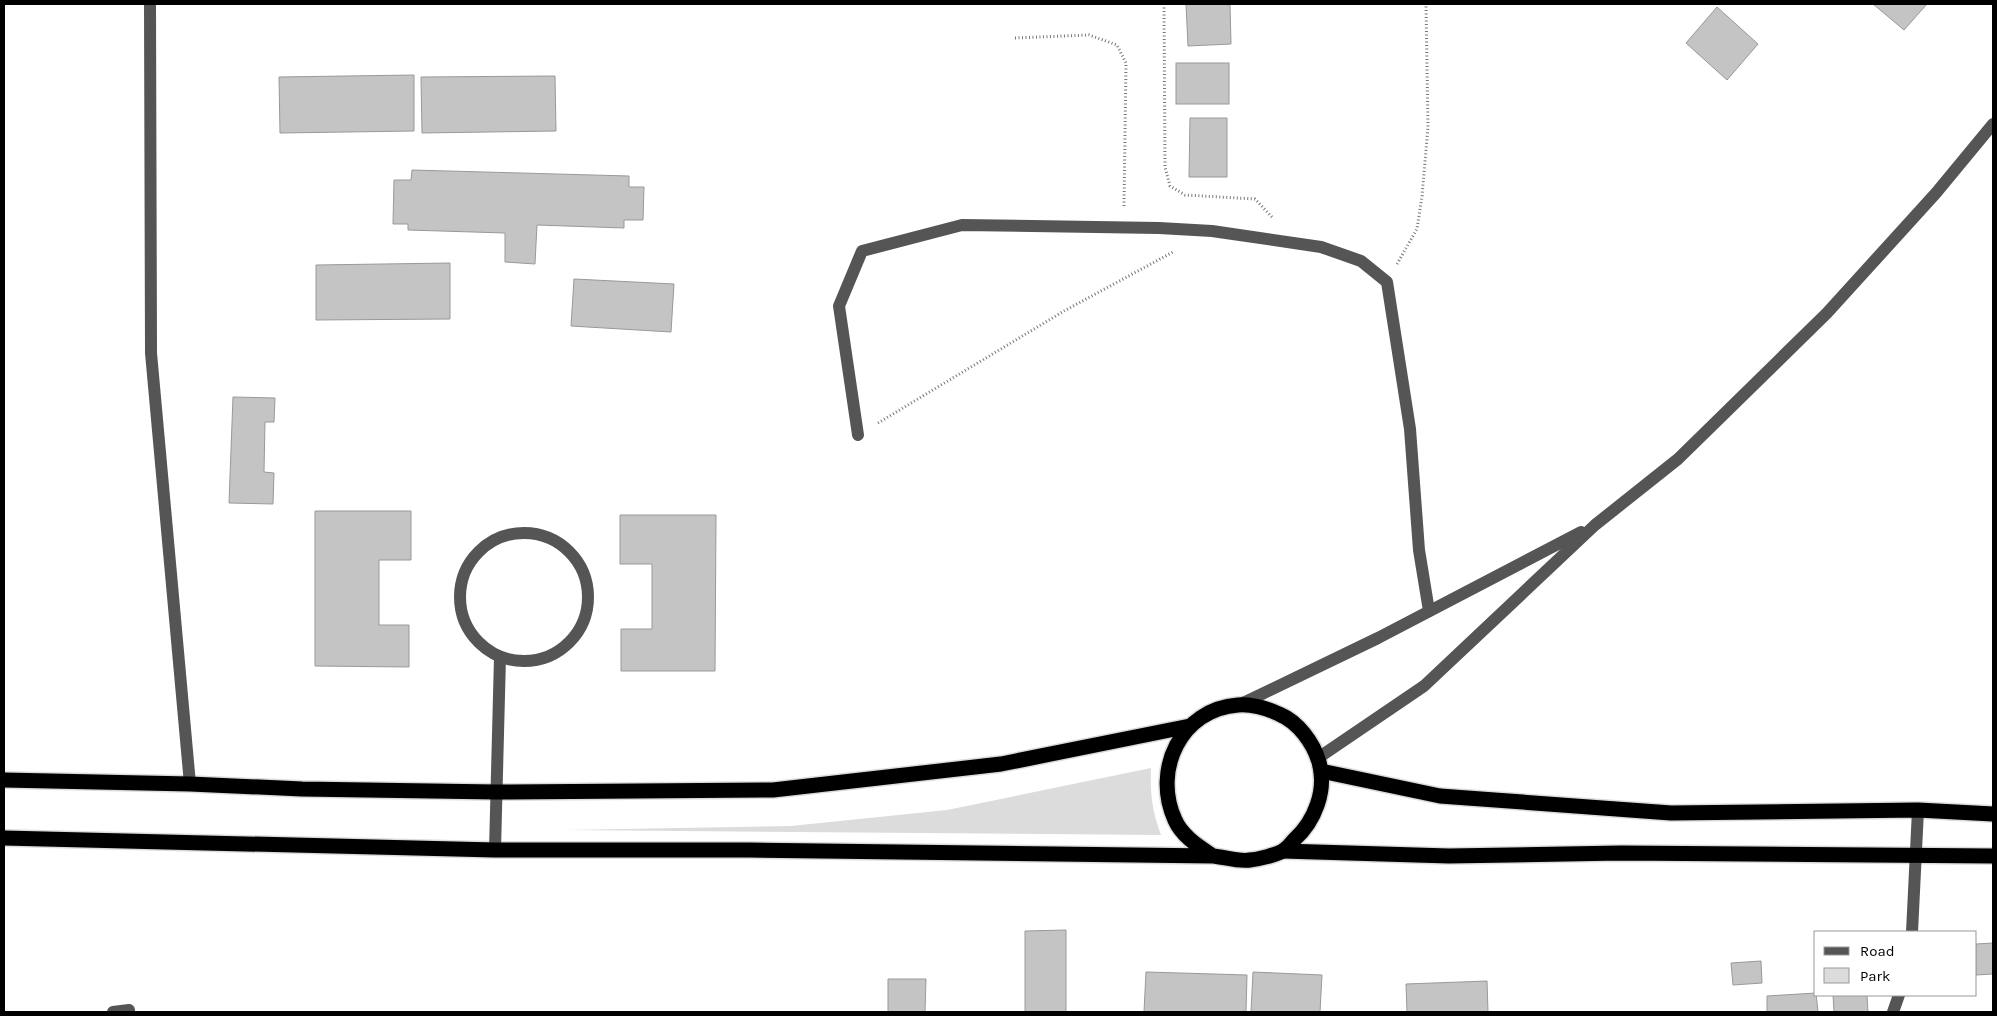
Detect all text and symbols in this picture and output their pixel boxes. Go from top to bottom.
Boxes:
legend [1814,931,1977,996]
text: Road [1860,942,1895,960]
text: Park [1860,967,1890,985]

